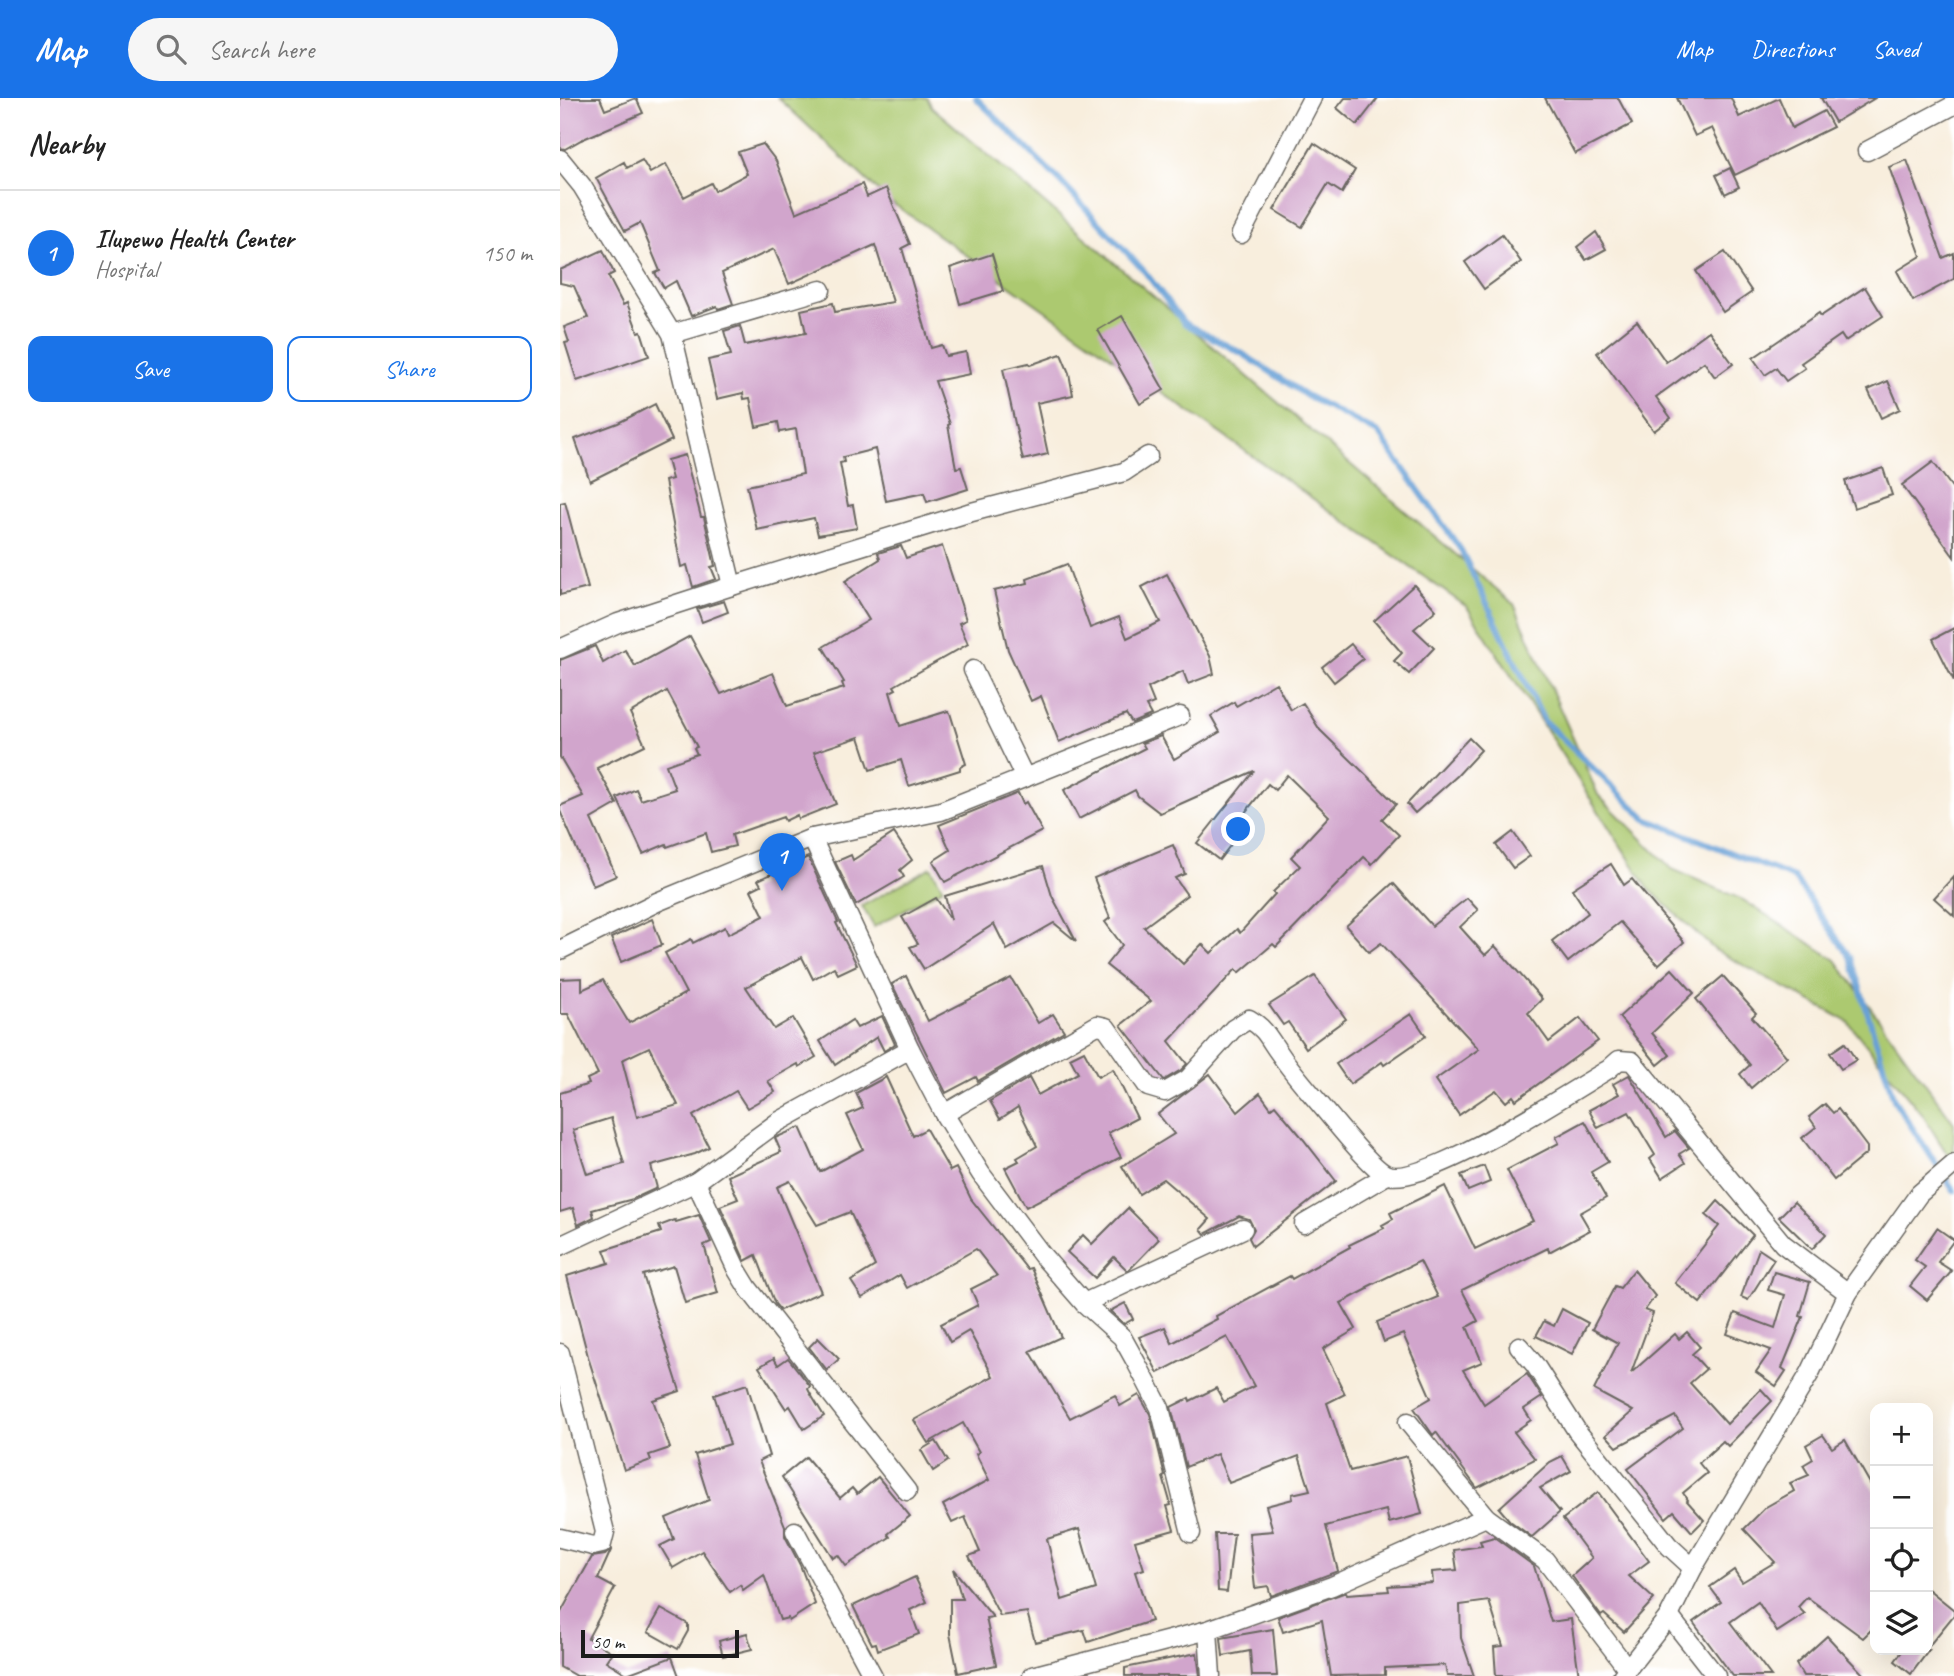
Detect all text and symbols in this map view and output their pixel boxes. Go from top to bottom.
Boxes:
search box [128,18,618,81]
text: Map [35,28,86,70]
icon: search [152,30,190,68]
text: Search here [208,33,314,66]
text: Map [1676,34,1713,64]
text: Directions [1751,34,1834,64]
text: Saved [1872,34,1919,64]
text: Nearby [28,125,104,163]
text: Ilupewo Health Center [95,222,294,255]
text: 1 [46,239,56,268]
text: 150 m [483,239,532,268]
text: Hospital [95,255,158,284]
button: Save [28,336,273,402]
button: Share [287,336,532,402]
your location [1221,812,1255,846]
pin: 1 [759,833,805,891]
map controls [1870,1403,1933,1655]
button: + [1870,1403,1933,1466]
button: − [1870,1466,1933,1529]
button: locate [1870,1529,1933,1592]
button: layers [1870,1592,1933,1655]
scale bar [581,1627,738,1659]
text: 50 m [592,1630,624,1654]

